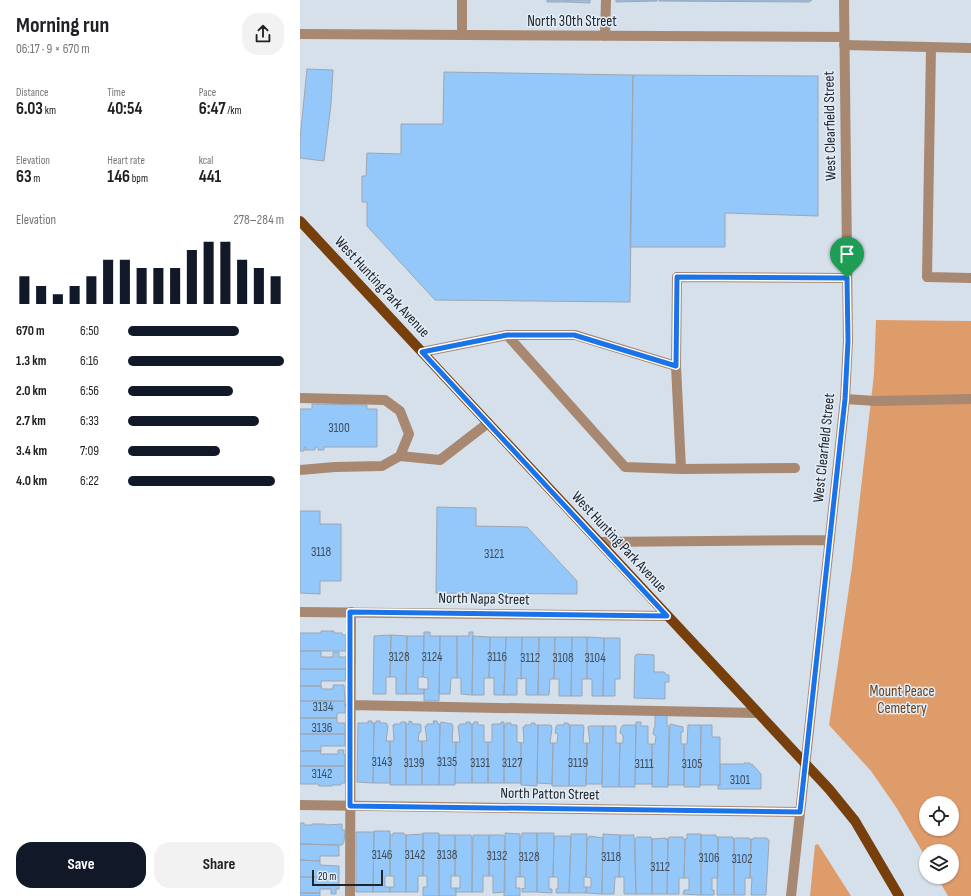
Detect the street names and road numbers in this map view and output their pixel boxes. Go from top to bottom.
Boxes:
street label: North 30th Street [527,12,617,31]
street label: West Clearfield Street [820,70,840,181]
street label: West Hunting Park Avenue [330,232,434,342]
street label: West Clearfield Street [809,392,839,504]
street label: West Hunting Park Avenue [567,487,671,597]
street label: North Napa Street [438,589,530,609]
street label: North Patton Street [500,784,600,804]

